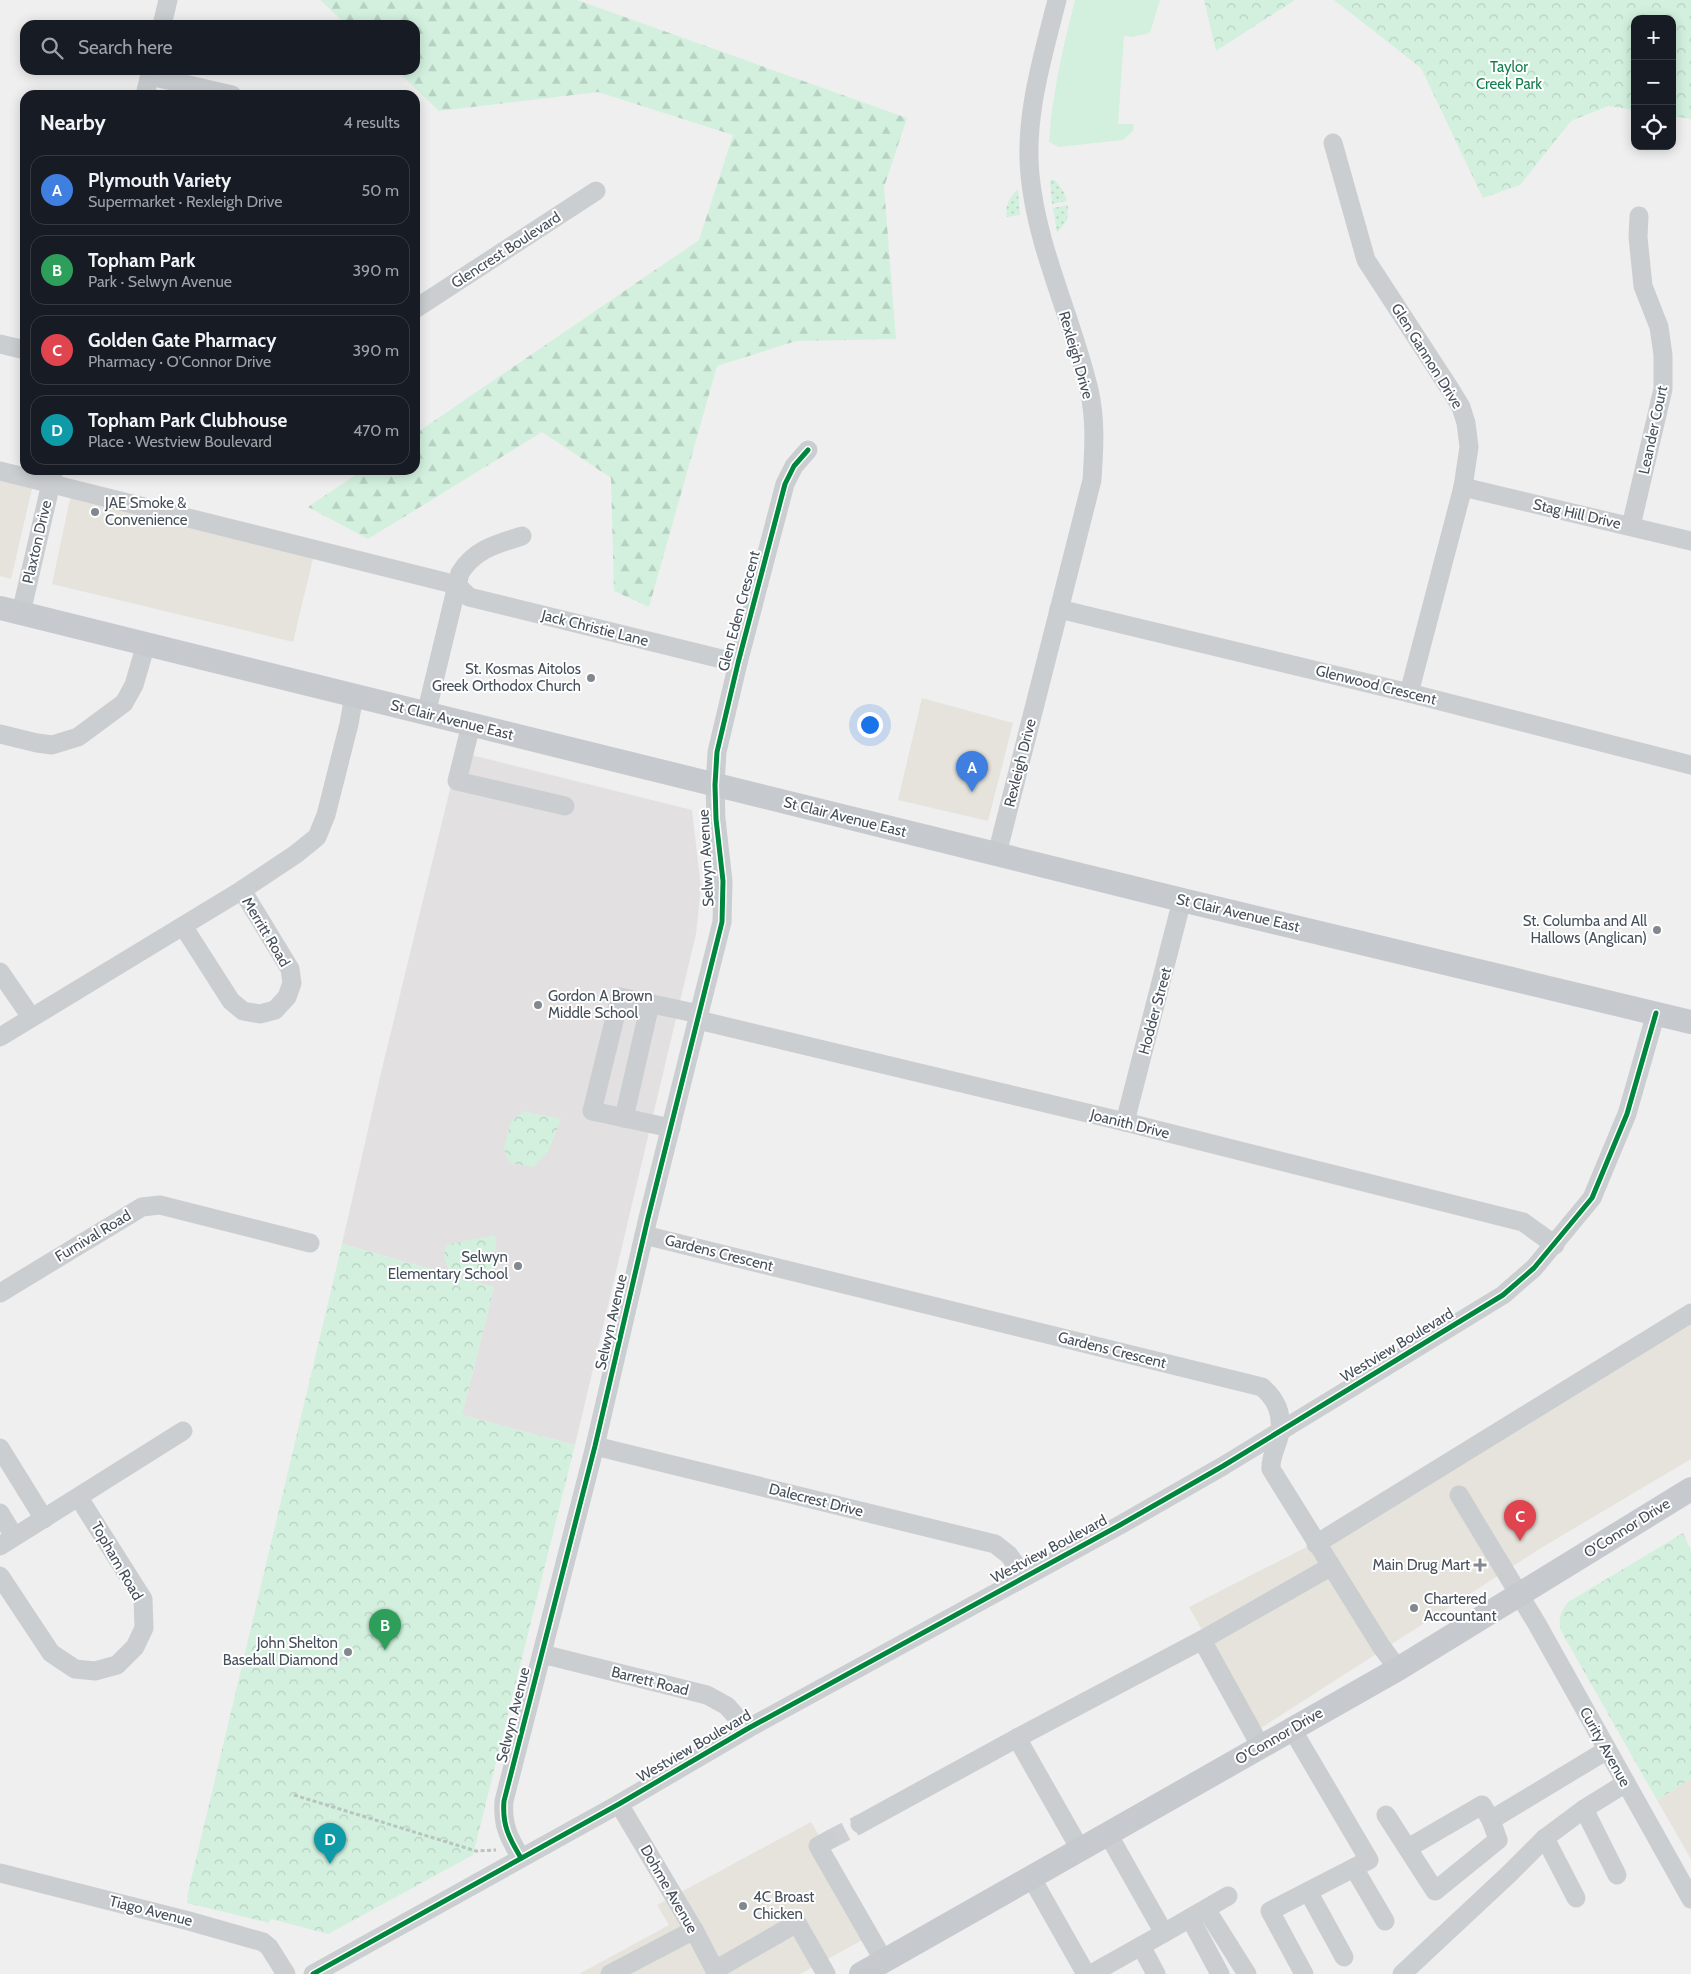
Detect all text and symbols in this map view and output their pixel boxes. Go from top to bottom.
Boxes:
map controls [1631,15,1676,150]
button: + [1631,15,1676,60]
search box [20,20,420,75]
icon: search [38,34,66,62]
text: Search here [78,36,172,59]
park label: Taylor Creek Park [1476,58,1542,93]
button: − [1631,60,1676,105]
button: locate [1631,105,1676,150]
text: Nearby [40,110,106,135]
text: 4 results [343,113,400,132]
text: Plymouth Variety [88,169,231,192]
text: A [52,181,62,200]
text: 50 m [362,181,399,200]
text: Supermarket · Rexleigh Drive [88,192,282,211]
street label: Glencrest Boulevard [448,208,564,292]
text: Topham Park [88,249,196,272]
text: B [52,261,62,280]
text: 390 m [352,261,399,280]
text: Park · Selwyn Avenue [88,272,232,291]
street label: Glen Gannon Drive [1387,300,1467,412]
street label: Rexleigh Drive [1055,309,1097,401]
text: Golden Gate Pharmacy [88,329,276,352]
text: C [52,341,62,360]
text: 390 m [352,341,399,360]
text: Pharmacy · O'Connor Drive [88,352,271,371]
street label: Leander Court [1635,384,1671,476]
text: Topham Park Clubhouse [88,409,287,432]
text: D [51,421,63,440]
text: 470 m [353,421,399,440]
text: Place · Westview Boulevard [88,432,272,451]
place label: JAE Smoke & Convenience [104,494,188,529]
street label: Stag Hill Drive [1531,495,1623,533]
street label: Plaxton Drive [19,498,55,585]
marker: JAE Smoke & Convenience [89,506,101,518]
street label: Glen Eden Crescent [714,549,764,673]
street label: Jack Christie Lane [539,606,651,650]
place label: St. Kosmas Aitolos Greek Orthodox Church [432,660,581,695]
street label: Glenwood Crescent [1314,661,1438,709]
marker: St. Kosmas Aitolos Greek Orthodox Church [585,672,597,684]
street label: St Clair Avenue East [389,696,515,744]
your location [857,712,883,738]
street label: Rexleigh Drive [1000,717,1040,809]
pin: A [956,751,988,792]
street label: St Clair Avenue East [782,793,908,841]
street label: Selwyn Avenue [694,808,718,907]
street label: St Clair Avenue East [1175,890,1301,936]
street label: Merritt Road [238,894,294,970]
place label: St. Columba and All Hallows (Anglican) [1523,912,1647,947]
marker: St. Columba and All Hallows (Anglican) [1651,924,1663,936]
street label: Hodder Street [1135,965,1175,1057]
place label: Gordon A Brown Middle School [548,987,653,1022]
marker: Gordon A Brown Middle School [532,999,544,1011]
street label: Joanith Drive [1088,1105,1172,1143]
street label: Furnival Road [52,1206,134,1266]
street label: Gardens Crescent [663,1231,775,1275]
place label: Selwyn Elementary School [388,1248,508,1283]
marker: Selwyn Elementary School [512,1260,524,1272]
street label: Selwyn Avenue [591,1272,631,1372]
street label: Westview Boulevard [1337,1304,1457,1386]
street label: Gardens Crescent [1056,1328,1168,1372]
street label: Dalecrest Drive [767,1480,865,1520]
street label: O'Connor Drive [1581,1494,1674,1562]
pin: C [1504,1500,1536,1541]
street label: Westview Boulevard [988,1511,1110,1587]
street label: Topham Road [87,1518,147,1604]
place label: Main Drug Mart [1372,1556,1470,1574]
marker: Main Drug Mart [1474,1559,1486,1571]
place label: Chartered Accountant [1424,1590,1496,1625]
marker: Chartered Accountant [1408,1602,1420,1614]
pin: B [369,1609,401,1650]
place label: John Shelton Baseball Diamond [223,1634,338,1669]
marker: John Shelton Baseball Diamond [342,1646,354,1658]
street label: Barrett Road [609,1663,691,1699]
street label: Selwyn Avenue [492,1665,534,1765]
street label: O'Connor Drive [1232,1704,1326,1768]
street label: Curity Avenue [1576,1704,1634,1790]
street label: Westview Boulevard [634,1706,754,1786]
pin: D [314,1823,346,1864]
street label: Dohme Avenue [636,1842,702,1937]
place label: 4C Broast Chicken [753,1888,814,1923]
street label: Tiago Avenue [108,1892,195,1930]
marker: 4C Broast Chicken [737,1900,749,1912]

